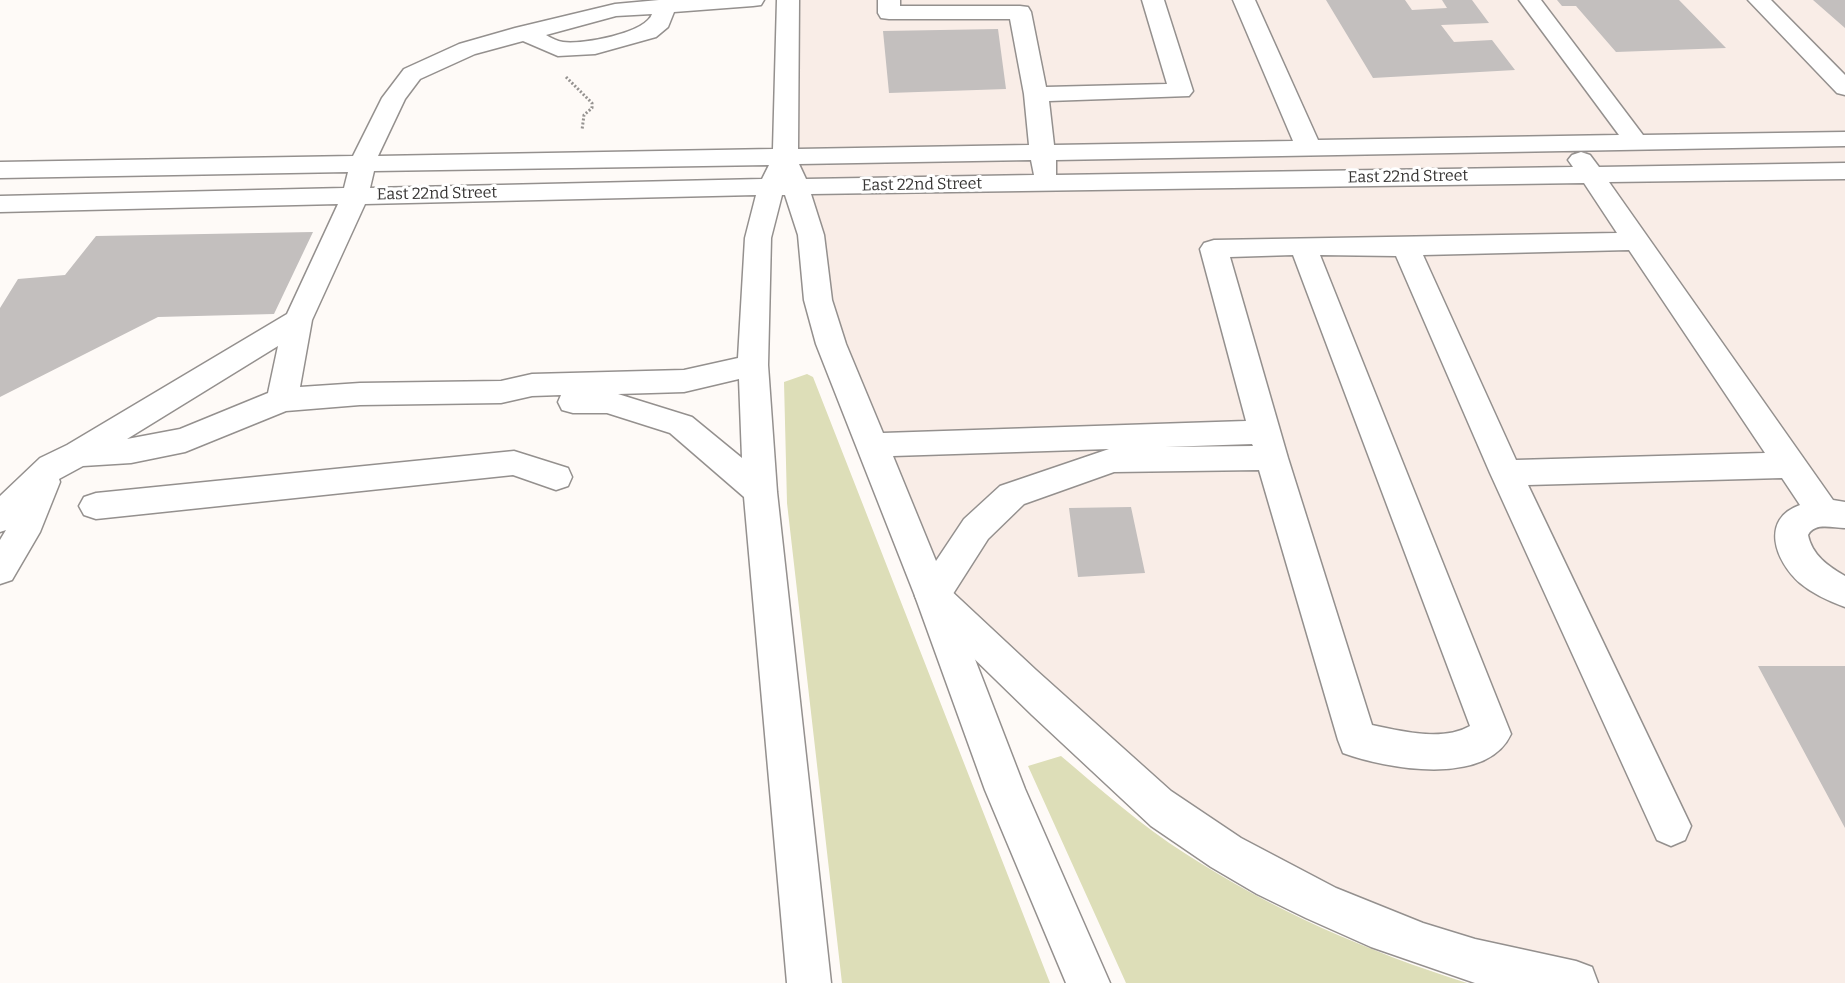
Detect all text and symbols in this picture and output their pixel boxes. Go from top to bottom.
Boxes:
street label: East 22nd Street [1348,166,1468,188]
street label: East 22nd Street [862,174,982,196]
street label: East 22nd Street [377,183,497,205]

